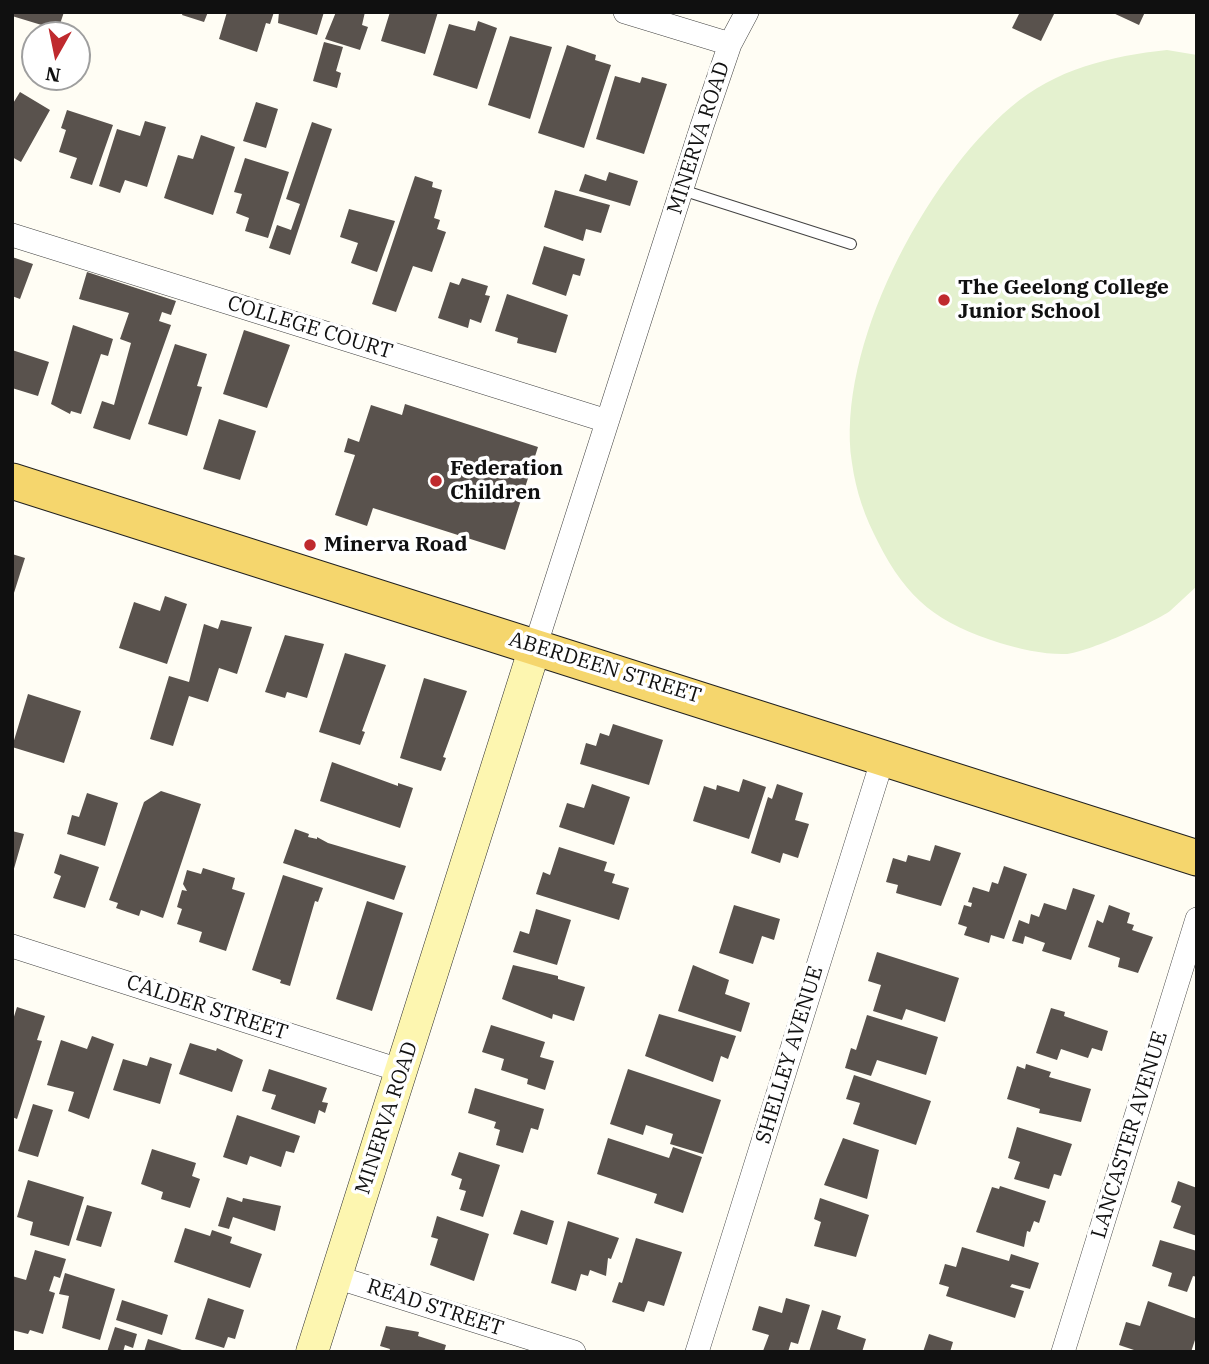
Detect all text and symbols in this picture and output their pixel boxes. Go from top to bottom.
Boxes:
north arrow [21,21,91,91]
street label: MINERVA ROAD [662,59,736,217]
text: N [44,62,62,88]
place label: The Geelong College Junior School [958,275,1169,325]
street label: COLLEGE COURT [224,291,396,365]
marker: The Geelong College Junior School [936,292,952,308]
place label: Federation Children [450,456,563,506]
marker: Federation Children [428,473,444,489]
place label: Minerva Road [324,532,468,558]
marker: Minerva Road [302,537,318,553]
street label: ABERDEEN STREET [506,627,704,709]
street label: SHELLEY AVENUE [751,963,829,1147]
street label: CALDER STREET [123,970,291,1046]
street label: LANCASTER AVENUE [1086,1028,1174,1242]
street label: MINERVA ROAD [350,1039,424,1197]
street label: READ STREET [364,1274,506,1342]

